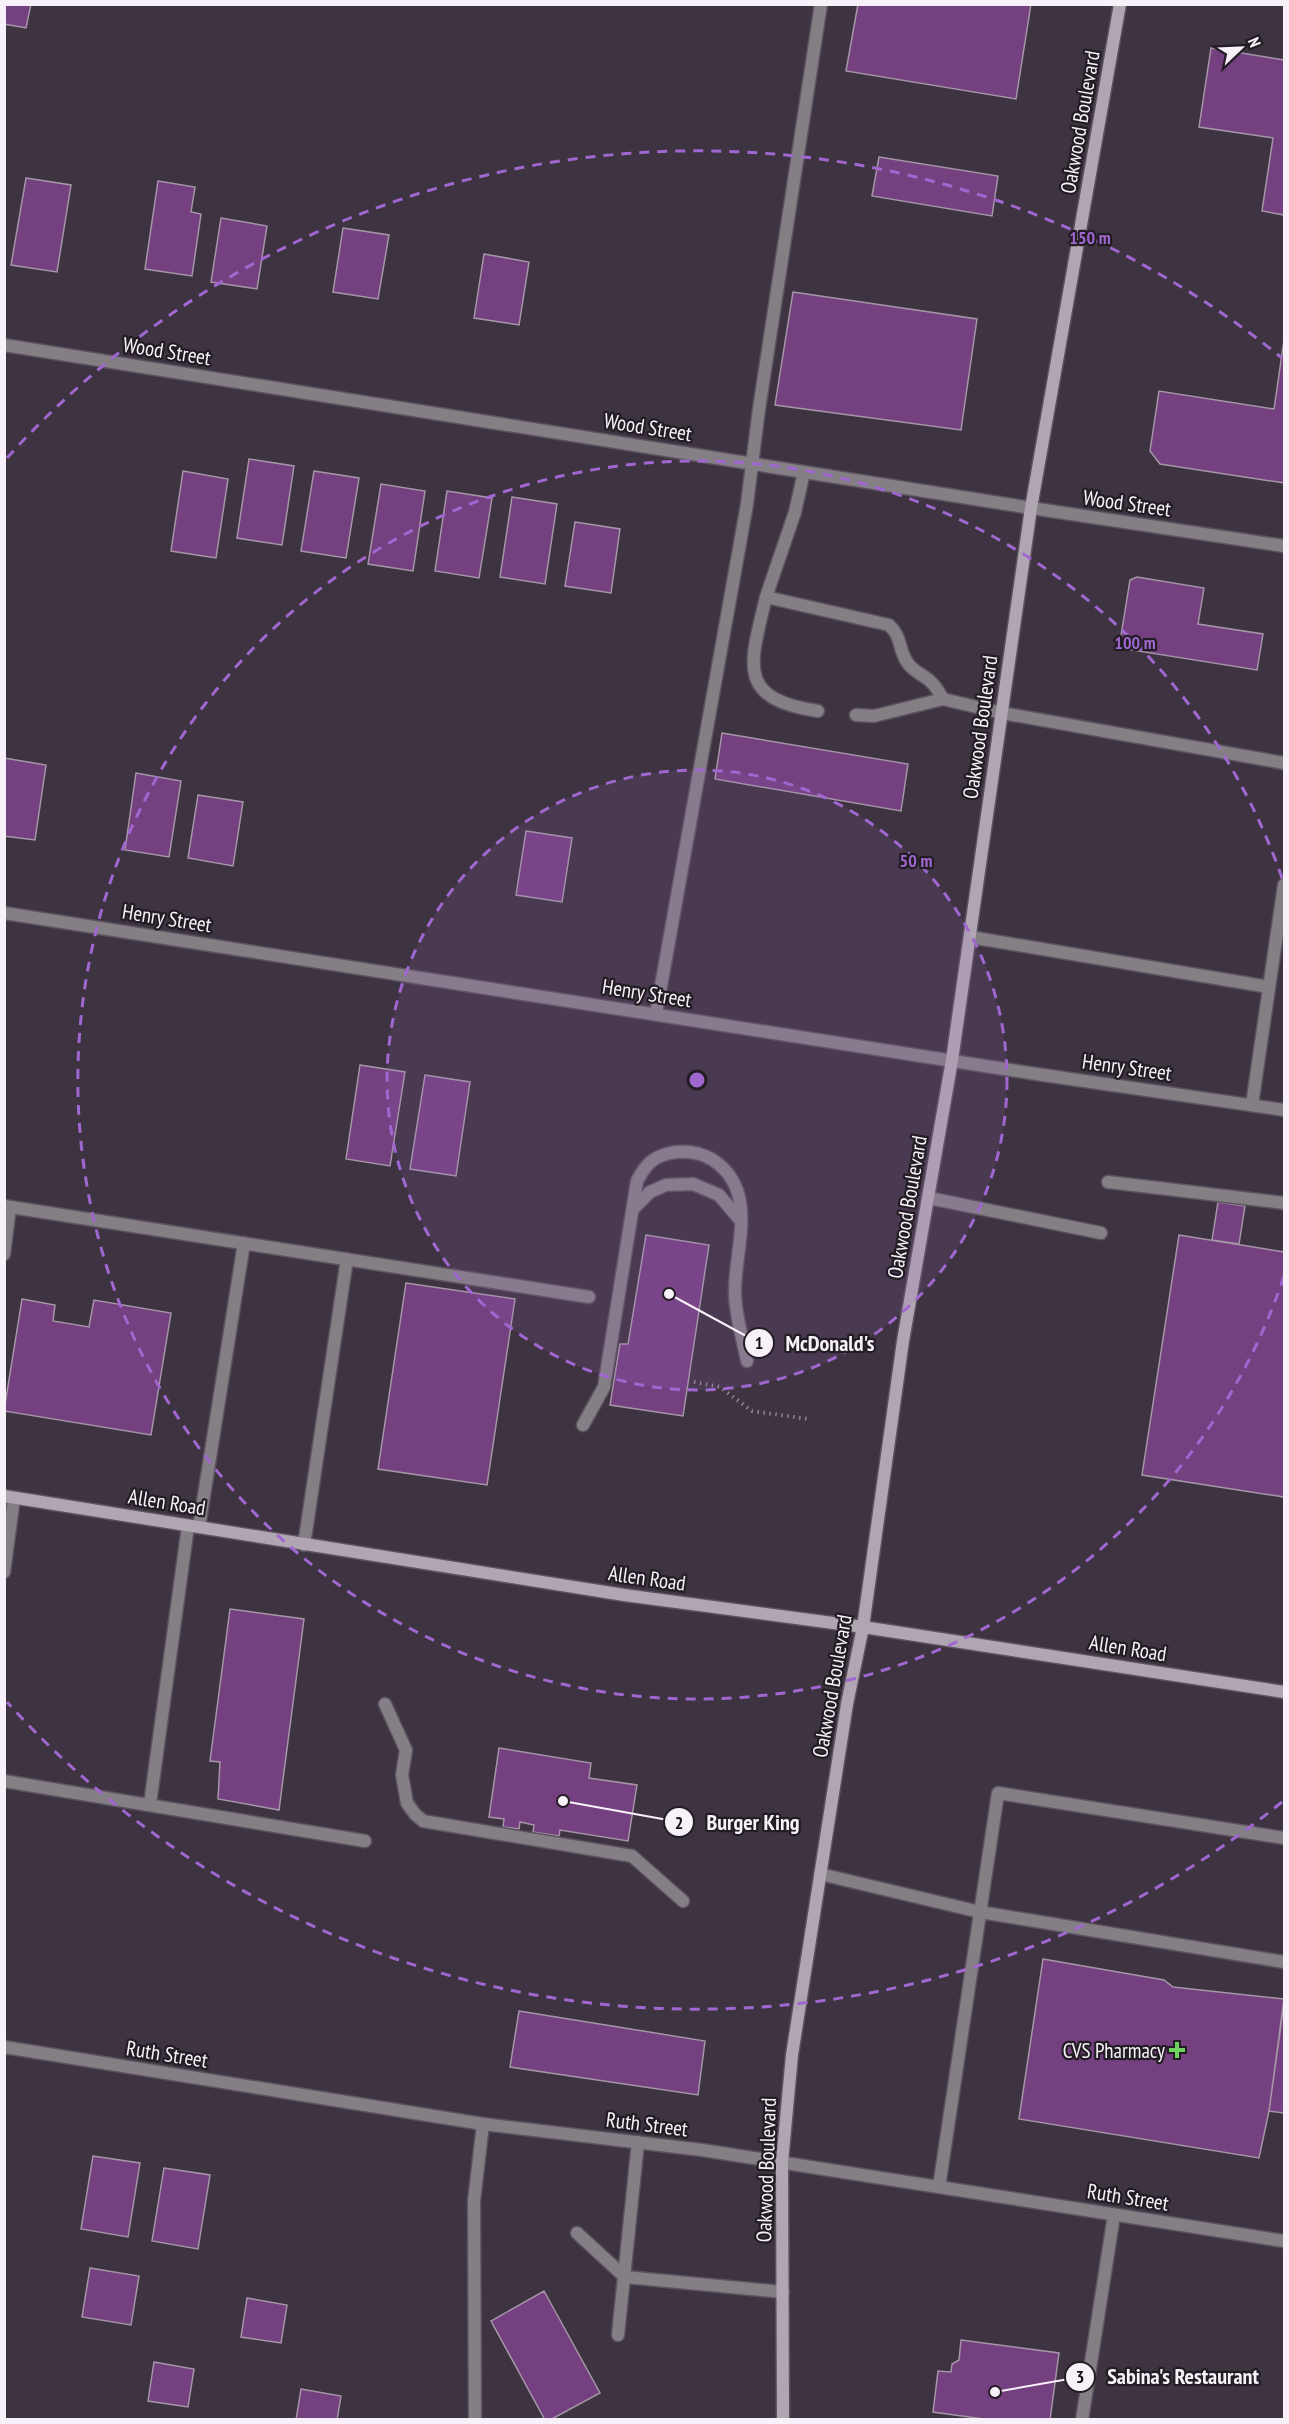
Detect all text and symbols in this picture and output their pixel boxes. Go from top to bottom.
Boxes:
north arrow [1211,18,1271,78]
text: N [1244,34,1266,50]
street label: Oakwood Boulevard [1054,48,1106,196]
text: 150 m [1069,226,1111,249]
street label: Wood Street [121,331,213,371]
street label: Wood Street [602,407,694,447]
street label: Wood Street [1081,483,1173,523]
text: 100 m [1114,631,1156,654]
street label: Oakwood Boulevard [957,653,1003,801]
text: 50 m [900,849,932,872]
street label: Henry Street [120,898,214,938]
street label: Henry Street [600,973,694,1013]
street label: Henry Street [1080,1047,1174,1087]
centre of rings [687,1070,707,1090]
street label: Oakwood Boulevard [881,1133,933,1281]
callout: McDonald's [744,1323,887,1363]
text: McDonald's [785,1329,875,1357]
text: 1 [755,1331,763,1354]
street label: Allen Road [126,1483,208,1521]
street label: Allen Road [607,1559,687,1597]
street label: Oakwood Boulevard [806,1612,858,1760]
street label: Allen Road [1087,1629,1169,1667]
callout: Burger King [664,1802,811,1842]
text: Burger King [706,1808,800,1836]
text: 2 [675,1811,683,1834]
street label: Ruth Street [124,2034,210,2074]
place label: CVS Pharmacy [1063,2037,1165,2064]
marker: CVS Pharmacy [1170,2043,1184,2057]
street label: Oakwood Boulevard [750,2097,782,2243]
street label: Ruth Street [605,2106,690,2142]
street label: Ruth Street [1085,2177,1171,2217]
callout: Sabina's Restaurant [1065,2357,1271,2397]
text: Sabina's Restaurant [1107,2362,1259,2390]
text: 3 [1076,2365,1084,2388]

